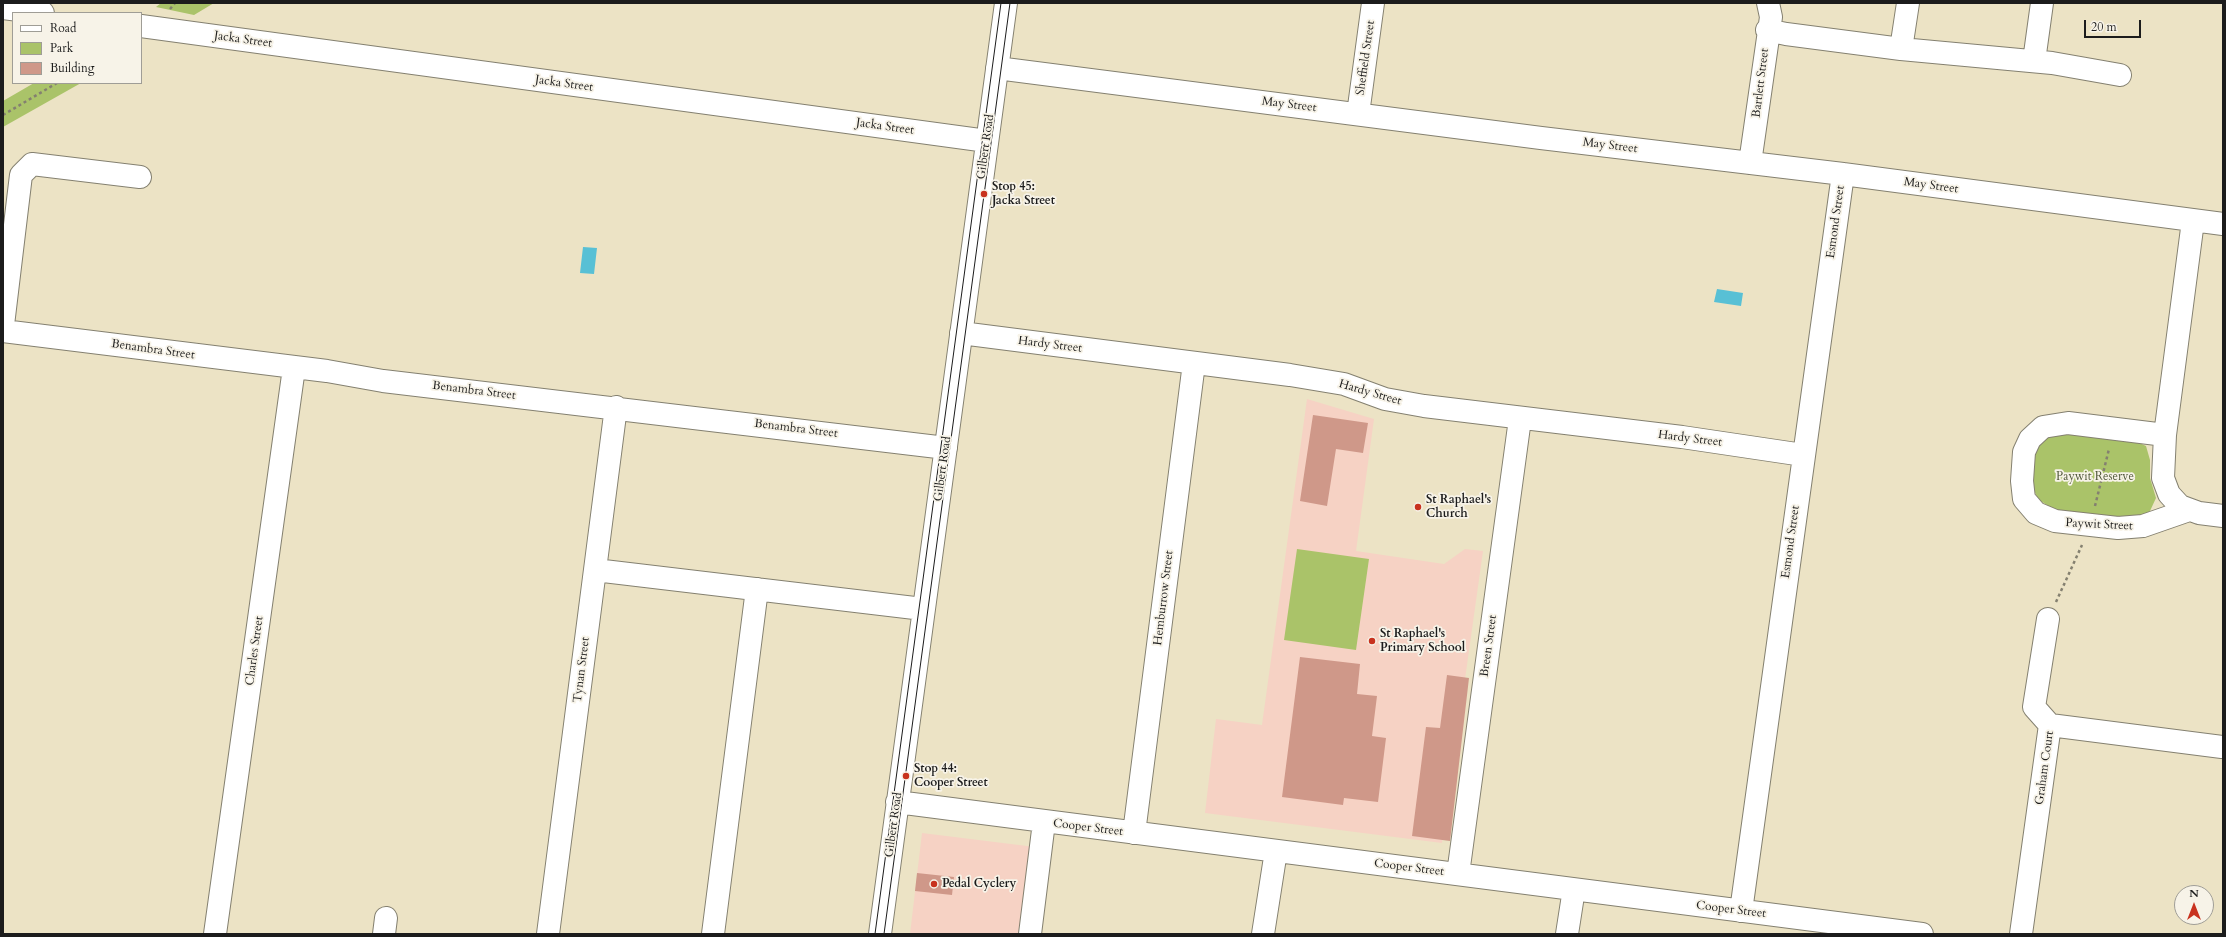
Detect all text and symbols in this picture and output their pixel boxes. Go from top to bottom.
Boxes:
legend [12,12,142,84]
scale bar [2086,12,2143,38]
text: 20 m [2091,19,2117,35]
text: Road [50,20,76,36]
street label: Sheffield Street [1354,20,1378,96]
street label: Jacka Street [213,29,273,51]
text: Park [50,40,73,56]
street label: Bartlett Street [1750,48,1772,118]
text: Building [50,60,94,76]
street label: Jacka Street [534,73,594,95]
street label: May Street [1261,95,1317,115]
street label: Gilbert Road [974,114,998,180]
street label: Jacka Street [855,116,915,138]
street label: May Street [1582,136,1638,156]
street label: May Street [1903,175,1959,197]
place label: Stop 45: Jacka Street [992,180,1055,208]
street label: Esmond Street [1824,185,1848,259]
marker: Stop 45: Jacka Street [979,189,989,199]
street label: Hardy Street [1017,334,1083,356]
street label: Benambra Street [110,337,196,363]
street label: Hardy Street [1337,377,1403,409]
street label: Benambra Street [432,379,516,403]
street label: Benambra Street [754,417,838,441]
street label: Hardy Street [1657,428,1723,450]
street label: Gilbert Road [931,436,955,502]
park label: Paywit Reserve [2056,470,2134,484]
place label: St Raphael's Church [1426,493,1491,521]
marker: St Raphael's Church [1413,502,1423,512]
street label: Esmond Street [1779,505,1803,579]
street label: Paywit Street [2065,516,2133,534]
street label: Hemburrow Street [1151,550,1177,646]
street label: Breen Street [1478,614,1500,678]
street label: Charles Street [243,615,267,687]
place label: St Raphael's Primary School [1380,627,1465,655]
street label: Tynan Street [571,636,593,704]
marker: St Raphael's Primary School [1367,636,1377,646]
street label: Graham Court [2033,730,2057,806]
place label: Stop 44: Cooper Street [914,762,988,790]
marker: Stop 44: Cooper Street [901,771,911,781]
street label: Gilbert Road [882,792,906,858]
street label: Cooper Street [1052,817,1124,839]
street label: Cooper Street [1373,857,1445,879]
place label: Pedal Cyclery [942,877,1016,891]
marker: Pedal Cyclery [929,879,939,889]
north arrow [2174,885,2214,925]
text: N [2189,886,2199,901]
street label: Cooper Street [1695,899,1767,921]

